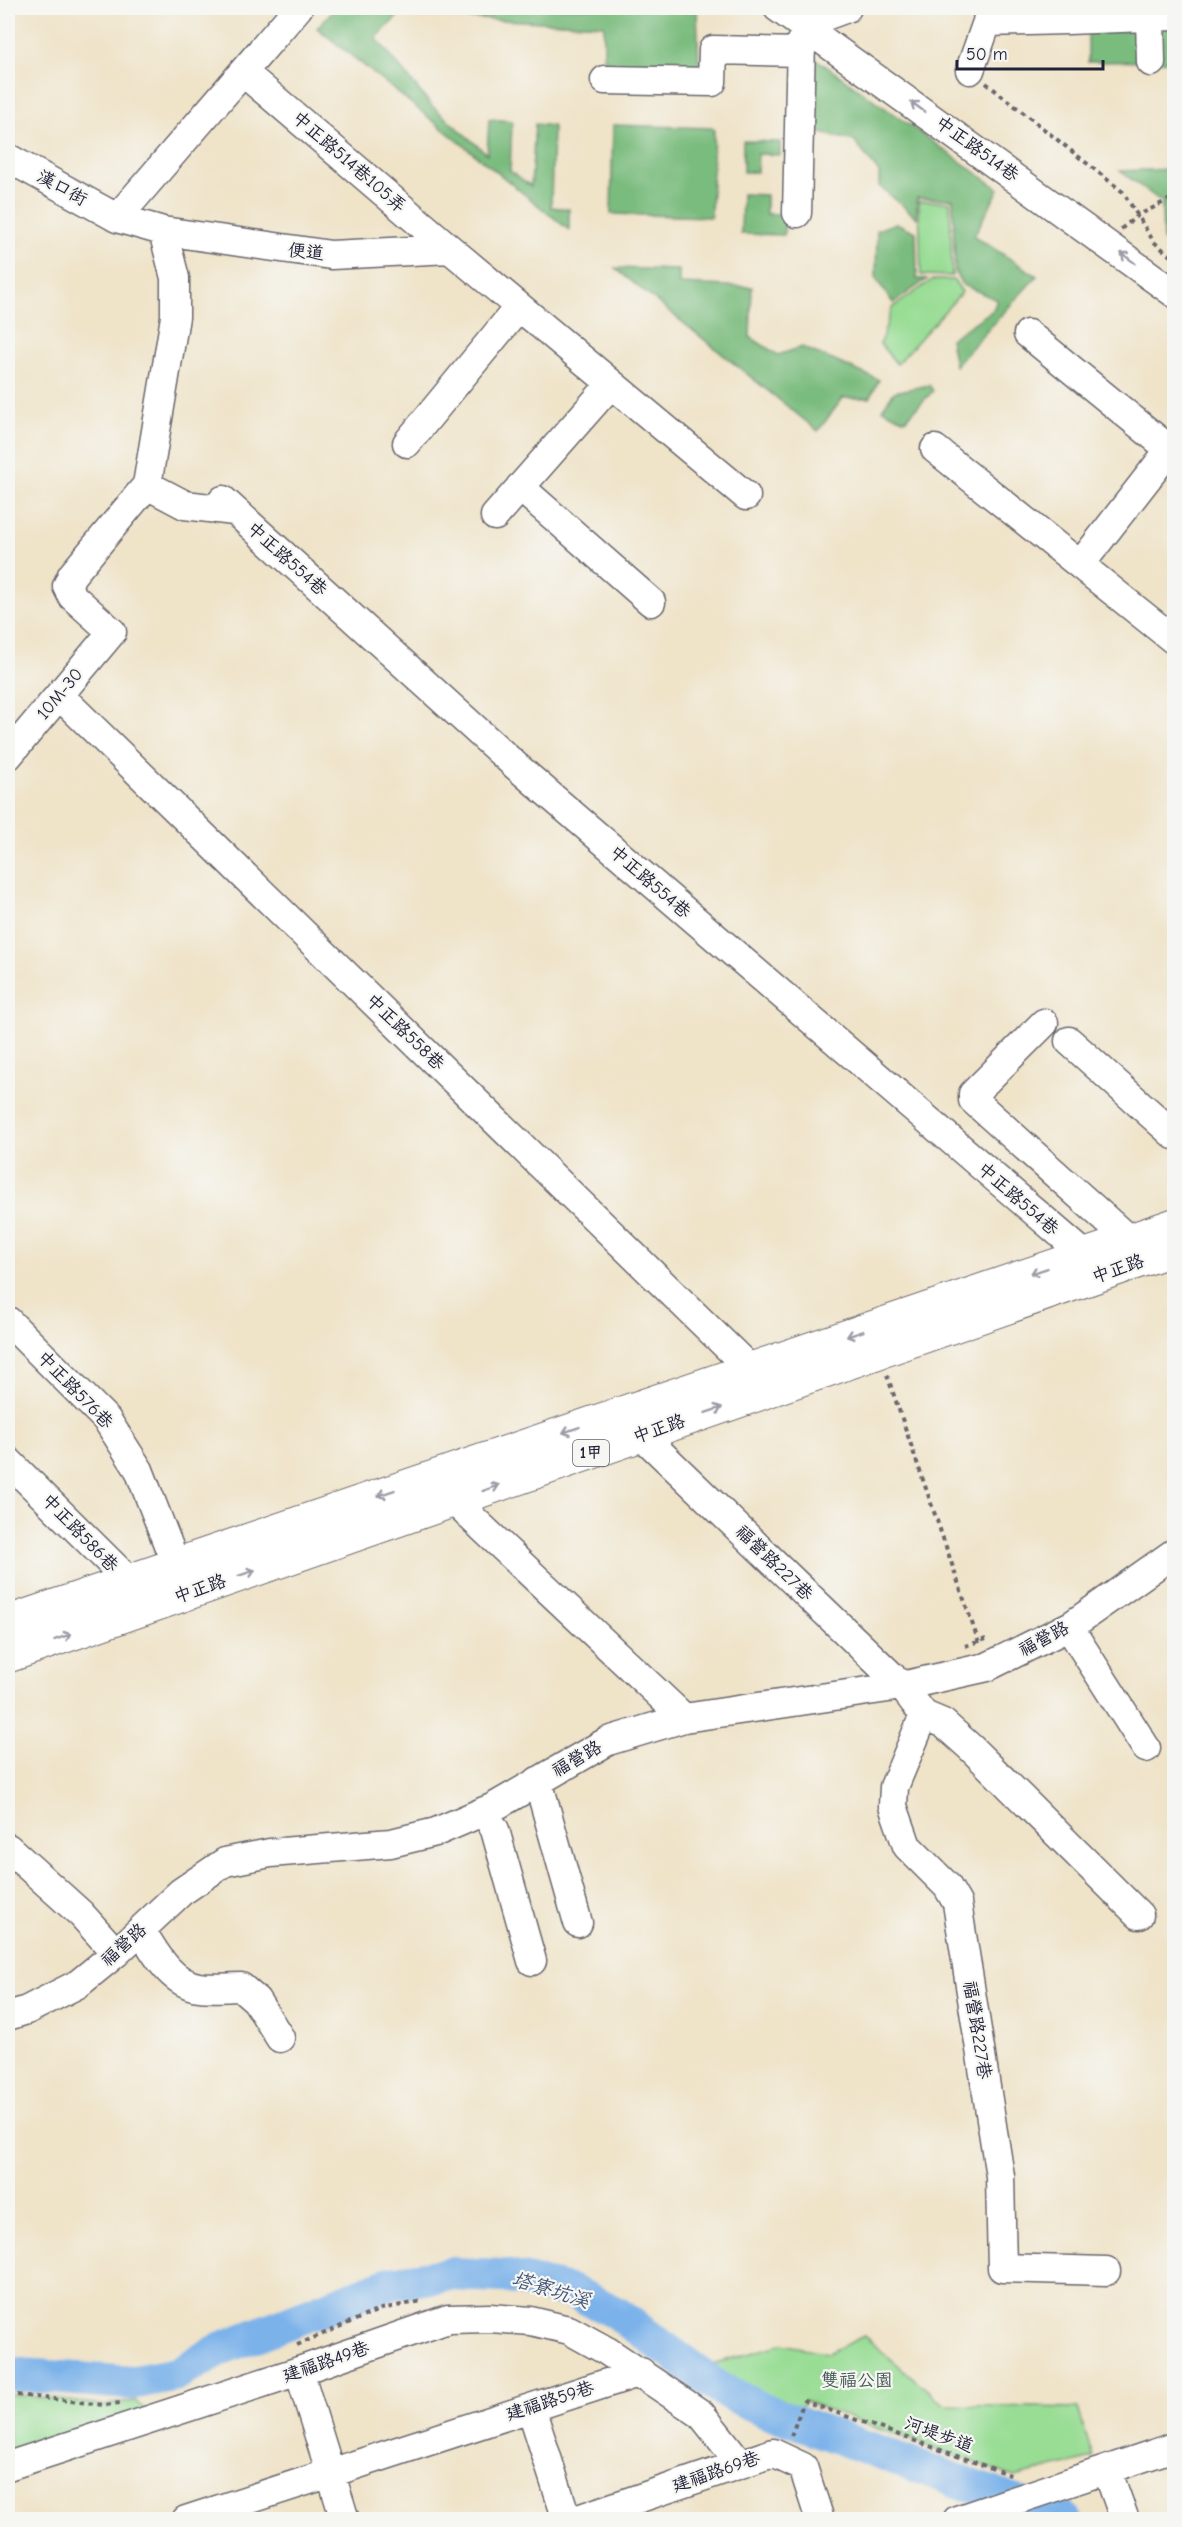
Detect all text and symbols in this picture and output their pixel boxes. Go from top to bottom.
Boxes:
scale bar [957,33,1102,71]
text: 50 m [966,44,1008,65]
one-way arrow [911,101,927,113]
street label: 中正路514巷105弄 [288,107,410,217]
street label: 中正路514巷 [931,112,1023,186]
street label: 漢口街 [33,166,91,210]
street label: 便道 [287,240,325,264]
one-way arrow [1120,252,1136,264]
street label: 中正路554巷 [243,518,331,600]
street label: 10M-30 [33,664,87,724]
street label: 中正路554巷 [605,841,695,923]
street label: 中正路558巷 [361,989,449,1075]
street label: 中正路554巷 [973,1158,1063,1240]
street label: 中正路 [1089,1250,1147,1288]
one-way arrow [1031,1266,1049,1277]
one-way arrow [846,1329,865,1340]
street label: 中正路576巷 [33,1347,117,1433]
one-way arrow [704,1403,723,1414]
street label: 中正路 [630,1410,688,1448]
one-way arrow [562,1426,581,1437]
road number: 1甲 [573,1440,609,1466]
one-way arrow [481,1482,499,1493]
one-way arrow [377,1488,396,1499]
street label: 中正路586巷 [37,1489,123,1577]
street label: 福營路227巷 [731,1521,817,1605]
one-way arrow [237,1566,256,1577]
street label: 中正路 [171,1570,229,1608]
street label: 福營路 [1015,1617,1073,1661]
one-way arrow [53,1630,72,1641]
street label: 福營路 [548,1736,606,1782]
street label: 福營路 [97,1919,151,1971]
street label: 福營路227巷 [959,1979,995,2081]
water label: 塔寮坑溪 [509,2267,594,2313]
street label: 建福路49巷 [280,2337,372,2387]
park label: 雙福公園 [821,2370,893,2391]
street label: 建福路59巷 [503,2377,597,2425]
street label: 河堤步道 [902,2413,976,2457]
street label: 建福路69巷 [669,2447,763,2497]

